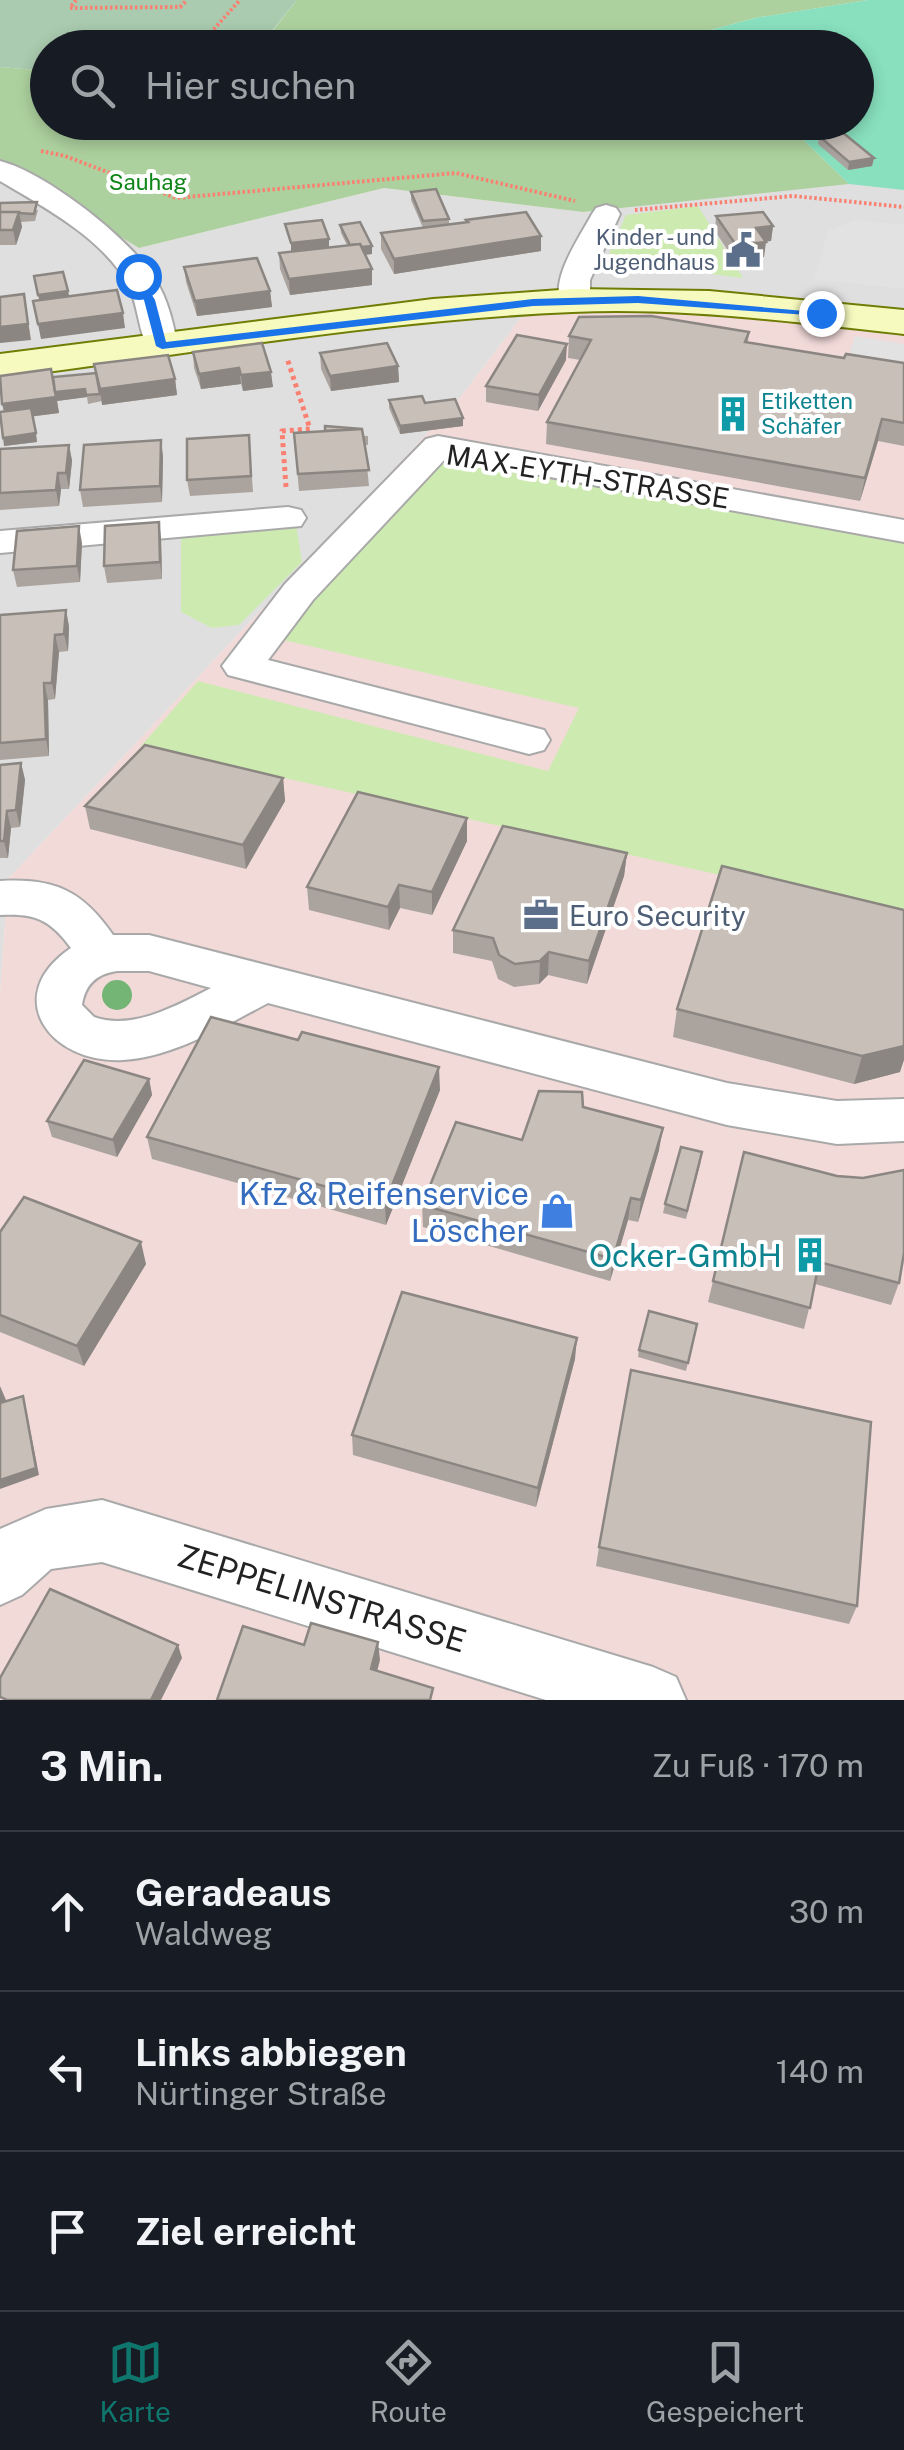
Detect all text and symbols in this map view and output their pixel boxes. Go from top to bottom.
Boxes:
search box [30,30,874,140]
icon: search [65,58,120,113]
text: Hier suchen [145,63,356,108]
park label: Sauhag [109,169,187,195]
place label: Kinder - und Jugendhaus [593,224,715,275]
public building icon: Kinder - und Jugendhaus [724,231,762,269]
route start [116,254,162,300]
route end [799,291,845,337]
place label: Etiketten Schäfer [761,388,853,439]
building icon: Etiketten Schäfer [714,395,752,433]
street label: MAX-EYTH-STRASSE [444,437,732,515]
office icon: Euro Security [522,896,560,934]
place label: Euro Security [569,899,746,932]
place label: Kfz & Reifenservice Löscher [239,1175,529,1249]
shop icon: Kfz & Reifenservice Löscher [538,1192,576,1230]
building icon: Ocker-GmbH [791,1236,829,1274]
place label: Ocker-GmbH [589,1237,782,1274]
street label: ZEPPELINSTRASSE [173,1536,471,1660]
text: 3 Min. [40,1741,164,1790]
text: Zu Fuß · 170 m [652,1747,864,1784]
text: Geradeaus [135,1870,332,1915]
icon: ahead [40,1884,95,1939]
text: 30 m [789,1893,864,1930]
text: Waldweg [135,1915,272,1952]
text: Links abbiegen [135,2030,407,2075]
icon: left [40,2044,95,2099]
text: 140 m [776,2053,864,2090]
text: Nürtinger Straße [135,2075,387,2112]
icon: arrive [40,2204,95,2259]
text: Ziel erreicht [135,2209,357,2254]
tab: Karte [100,2335,171,2428]
tab: Route [370,2335,447,2428]
tab: Gespeichert [646,2335,804,2428]

